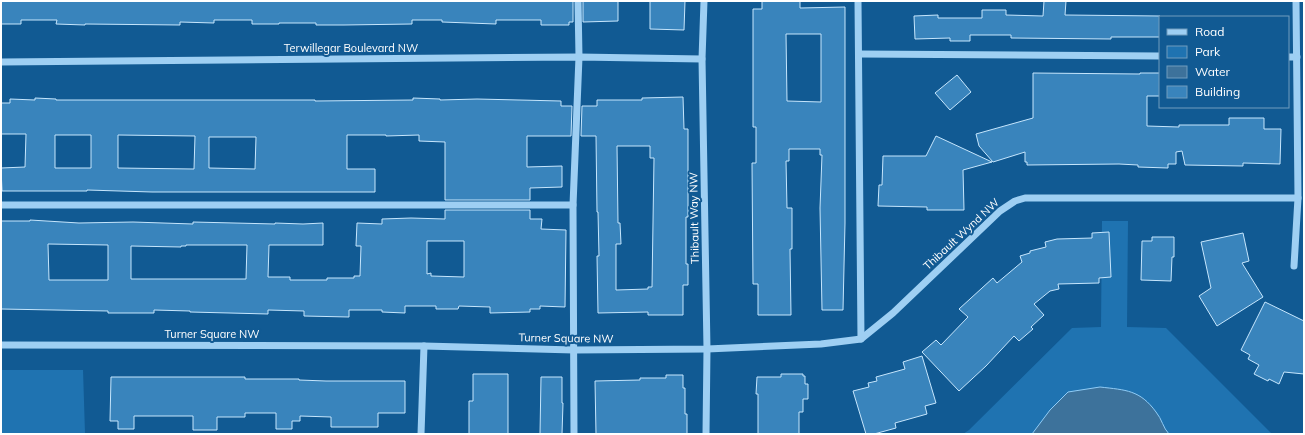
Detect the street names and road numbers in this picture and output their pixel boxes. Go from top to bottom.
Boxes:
street label: Terwillegar Boulevard NW [284,41,418,55]
street label: Thibault Way NW [686,172,702,264]
street label: Thibault Wynd NW [920,195,1002,273]
street label: Turner Square NW [164,327,260,341]
street label: Turner Square NW [518,330,614,346]

